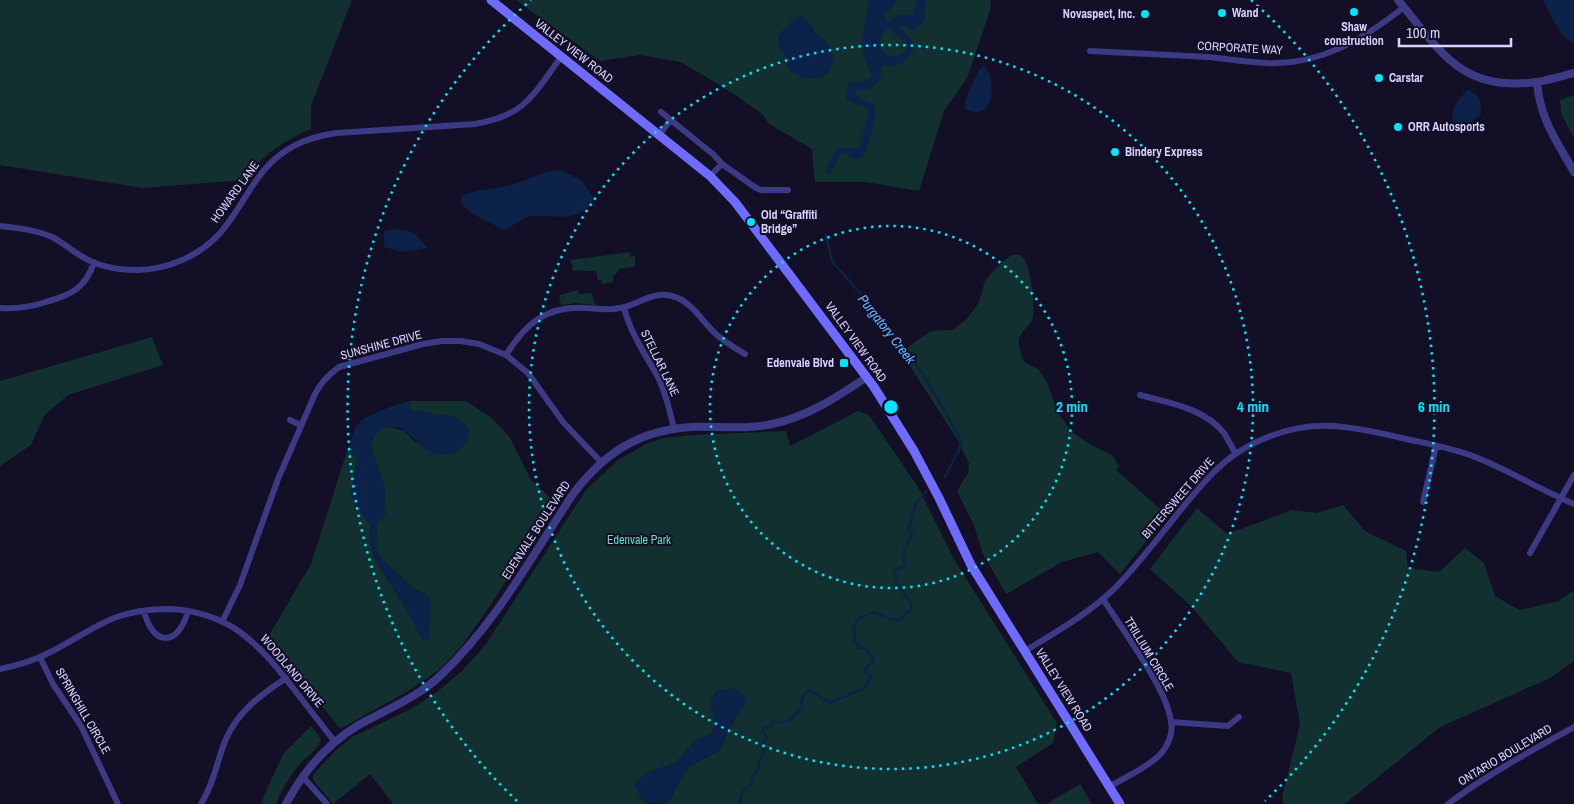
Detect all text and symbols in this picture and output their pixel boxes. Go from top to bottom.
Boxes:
place label: Wand [1232,5,1258,21]
place label: Novaspect, Inc. [1063,6,1135,22]
marker: Shaw construction [1348,6,1360,18]
marker: Wand [1216,7,1228,19]
marker: Novaspect, Inc. [1139,8,1151,20]
street label: VALLEY VIEW ROAD [531,15,617,87]
scale bar [1399,15,1512,47]
place label: Shaw construction [1324,19,1384,49]
text: 100 m [1406,22,1440,43]
street label: CORPORATE WAY [1197,38,1284,58]
place label: Carstar [1389,70,1424,86]
marker: Carstar [1373,72,1385,84]
place label: ORR Autosports [1408,119,1485,135]
marker: ORR Autosports [1392,121,1404,133]
place label: Bindery Express [1125,144,1203,160]
marker: Bindery Express [1109,146,1121,158]
street label: HOWARD LANE [207,158,263,226]
place label: Old “Graffiti Bridge” [761,207,818,237]
marker: Old “Graffiti Bridge” [745,216,757,228]
water label: Purgatory Creek [854,291,921,368]
street label: VALLEY VIEW ROAD [821,299,891,385]
street label: SUNSHINE DRIVE [339,326,423,364]
street label: STELLAR LANE [637,327,683,399]
place label: Edenvale Blvd [767,355,834,371]
marker: Edenvale Blvd [838,357,850,369]
text: 2 min [1056,396,1088,417]
text: 4 min [1237,396,1269,417]
text: 6 min [1418,396,1450,417]
centre of rings [882,398,900,416]
street label: BITTERSWEET DRIVE [1138,454,1218,542]
street label: EDENVALE BOULEVARD [498,478,574,582]
park label: Edenvale Park [607,532,671,548]
street label: TRILLIUM CIRCLE [1121,614,1177,694]
street label: WOODLAND DRIVE [257,631,327,711]
street label: VALLEY VIEW ROAD [1032,645,1096,735]
street label: SPRINGHILL CIRCLE [52,665,114,757]
street label: ONTARIO BOULEVARD [1455,721,1555,789]

